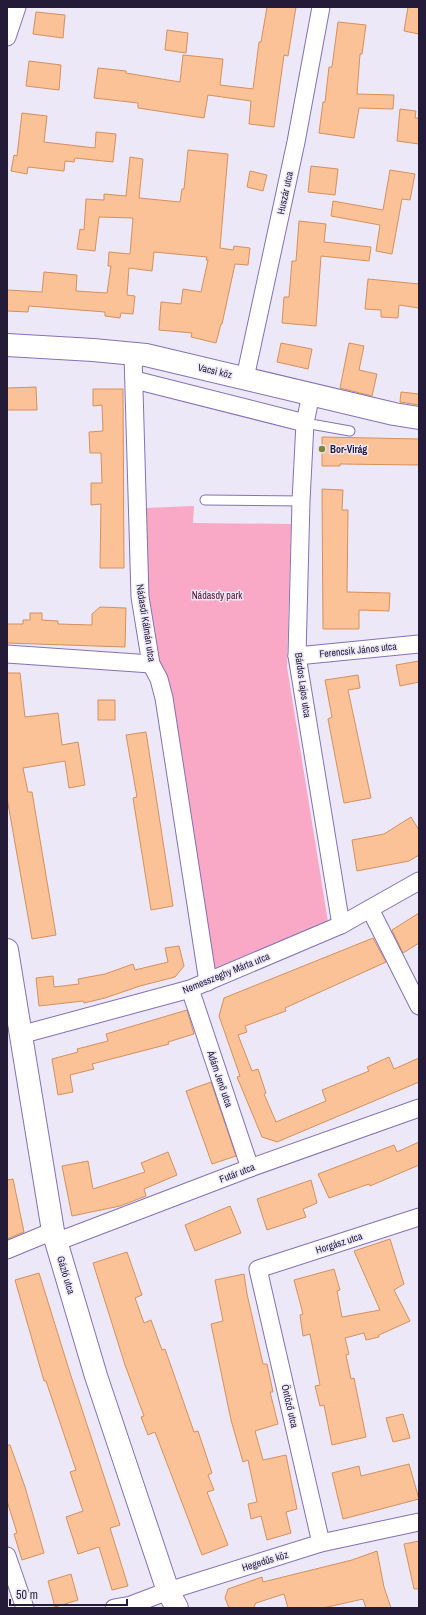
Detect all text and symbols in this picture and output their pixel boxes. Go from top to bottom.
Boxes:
street label: Huszár utca [274,170,296,216]
street label: Vacsi köz [197,361,233,381]
place label: Bor-Virág [330,443,367,456]
marker: Bor-Virág [317,444,327,454]
street label: Nádasdi Kálmán utca [133,583,159,663]
park label: Nádasdy park [192,589,243,602]
street label: Ferencsik János utca [319,639,398,661]
street label: Bárdos Lajos utca [292,652,314,719]
street label: Nemesszeghy Márta utca [180,949,272,996]
street label: Ádám Jenő utca [204,1048,236,1110]
street label: Futár utca [217,1160,257,1186]
street label: Horgász utca [314,1229,364,1257]
street label: Gázló utca [54,1254,78,1296]
street label: Öntöző utca [279,1383,301,1429]
street label: Hegedűs köz [240,1548,290,1574]
scale bar [10,1581,127,1607]
text: 50 m [16,1587,38,1603]

